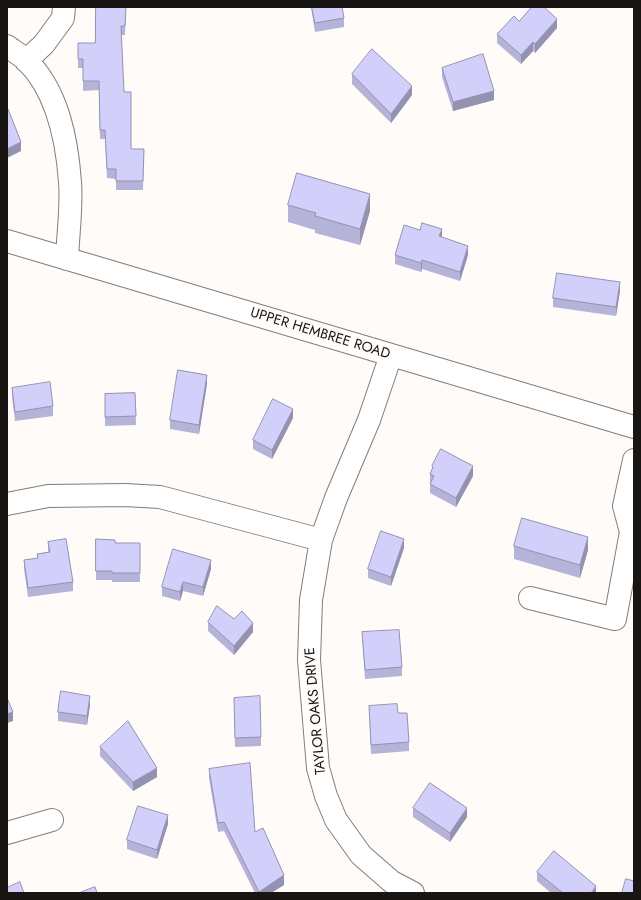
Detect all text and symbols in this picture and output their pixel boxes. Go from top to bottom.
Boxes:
street label: UPPER HEMBREE ROAD [248,305,392,363]
street label: TAYLOR OAKS DRIVE [302,647,330,775]

